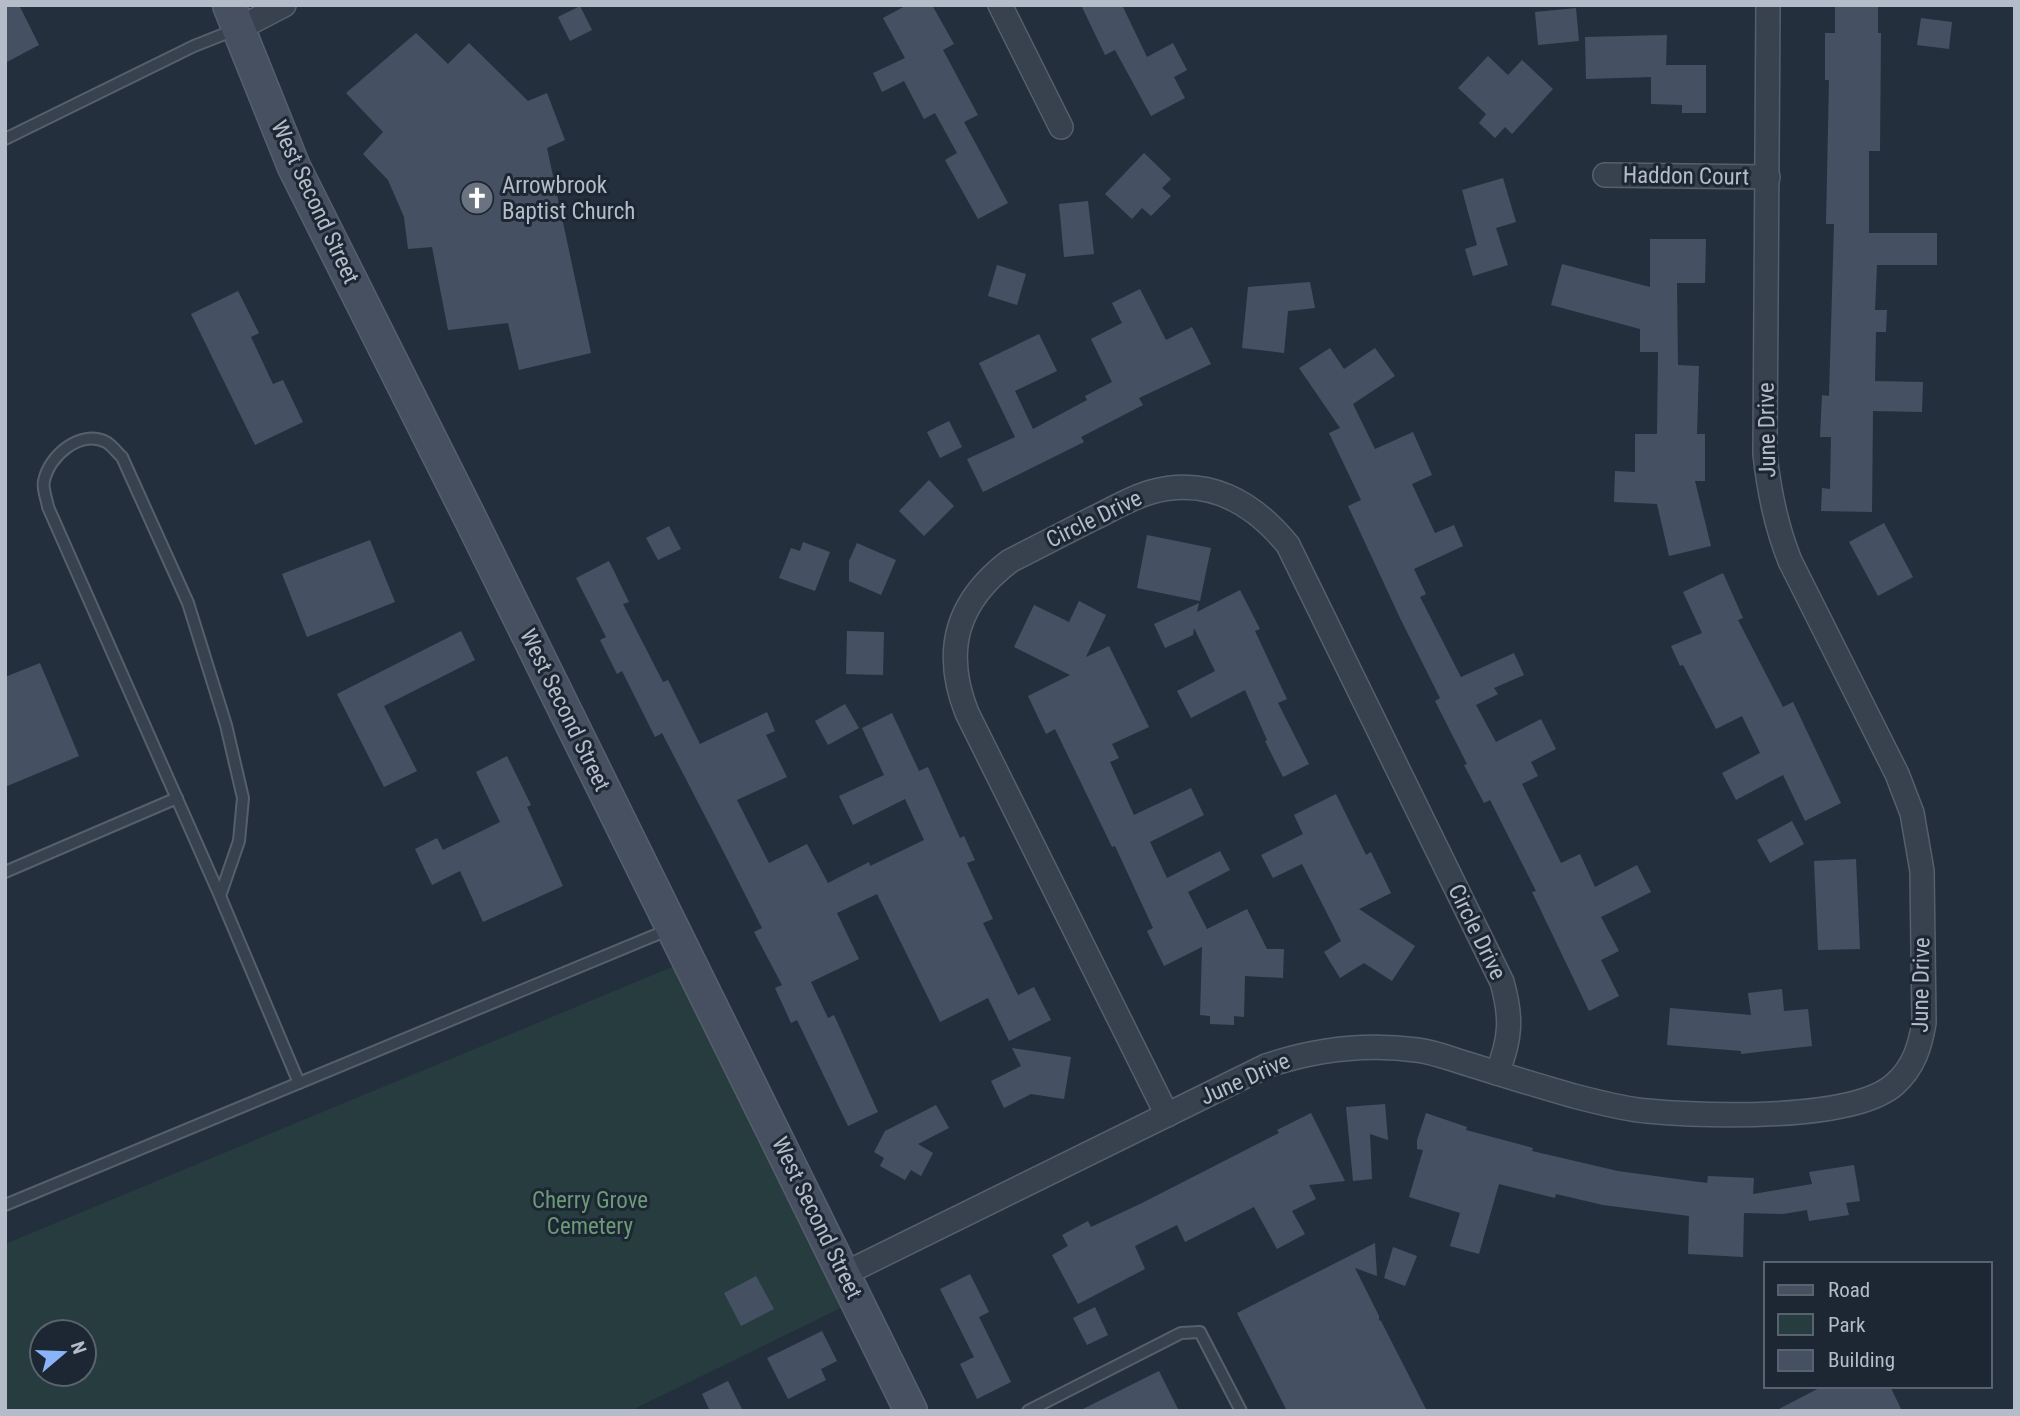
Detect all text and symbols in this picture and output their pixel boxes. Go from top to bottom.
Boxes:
street label: West Second Street [265,116,365,288]
street label: Haddon Court [1623,161,1749,191]
place label: Arrowbrook Baptist Church [502,172,635,225]
church icon: Arrowbrook Baptist Church [458,179,496,217]
street label: June Drive [1753,382,1781,478]
street label: Circle Drive [1042,484,1146,554]
street label: West Second Street [514,624,616,796]
street label: Circle Drive [1442,880,1512,984]
street label: June Drive [1907,937,1935,1033]
street label: June Drive [1196,1047,1294,1111]
street label: West Second Street [766,1132,868,1304]
park label: Cherry Grove Cemetery [532,1187,648,1240]
legend [1764,1262,1992,1388]
text: Road [1828,1278,1870,1302]
text: Park [1828,1313,1866,1337]
north arrow [28,1318,98,1388]
text: N [66,1338,91,1357]
text: Building [1828,1348,1895,1372]

